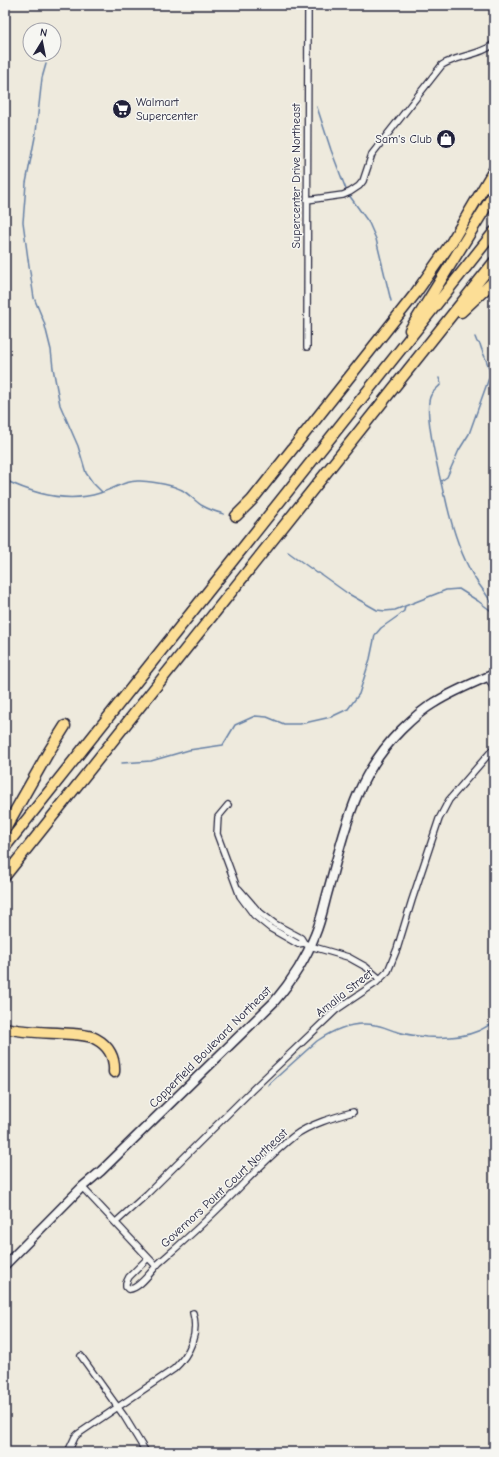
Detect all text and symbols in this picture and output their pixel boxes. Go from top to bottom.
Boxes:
north arrow [22,22,62,62]
text: N [39,26,48,40]
place label: Walmart Supercenter [136,95,198,123]
supermarket icon: Walmart Supercenter [111,98,133,120]
street label: Supercenter Drive Northeast [289,103,303,249]
shop icon: Sam's Club [435,128,457,150]
place label: Sam's Club [375,132,432,146]
street label: Amalia Street [313,966,376,1020]
street label: Copperfield Boulevard Northeast [146,983,274,1111]
street label: Governors Point Court Northeast [158,1125,291,1250]

